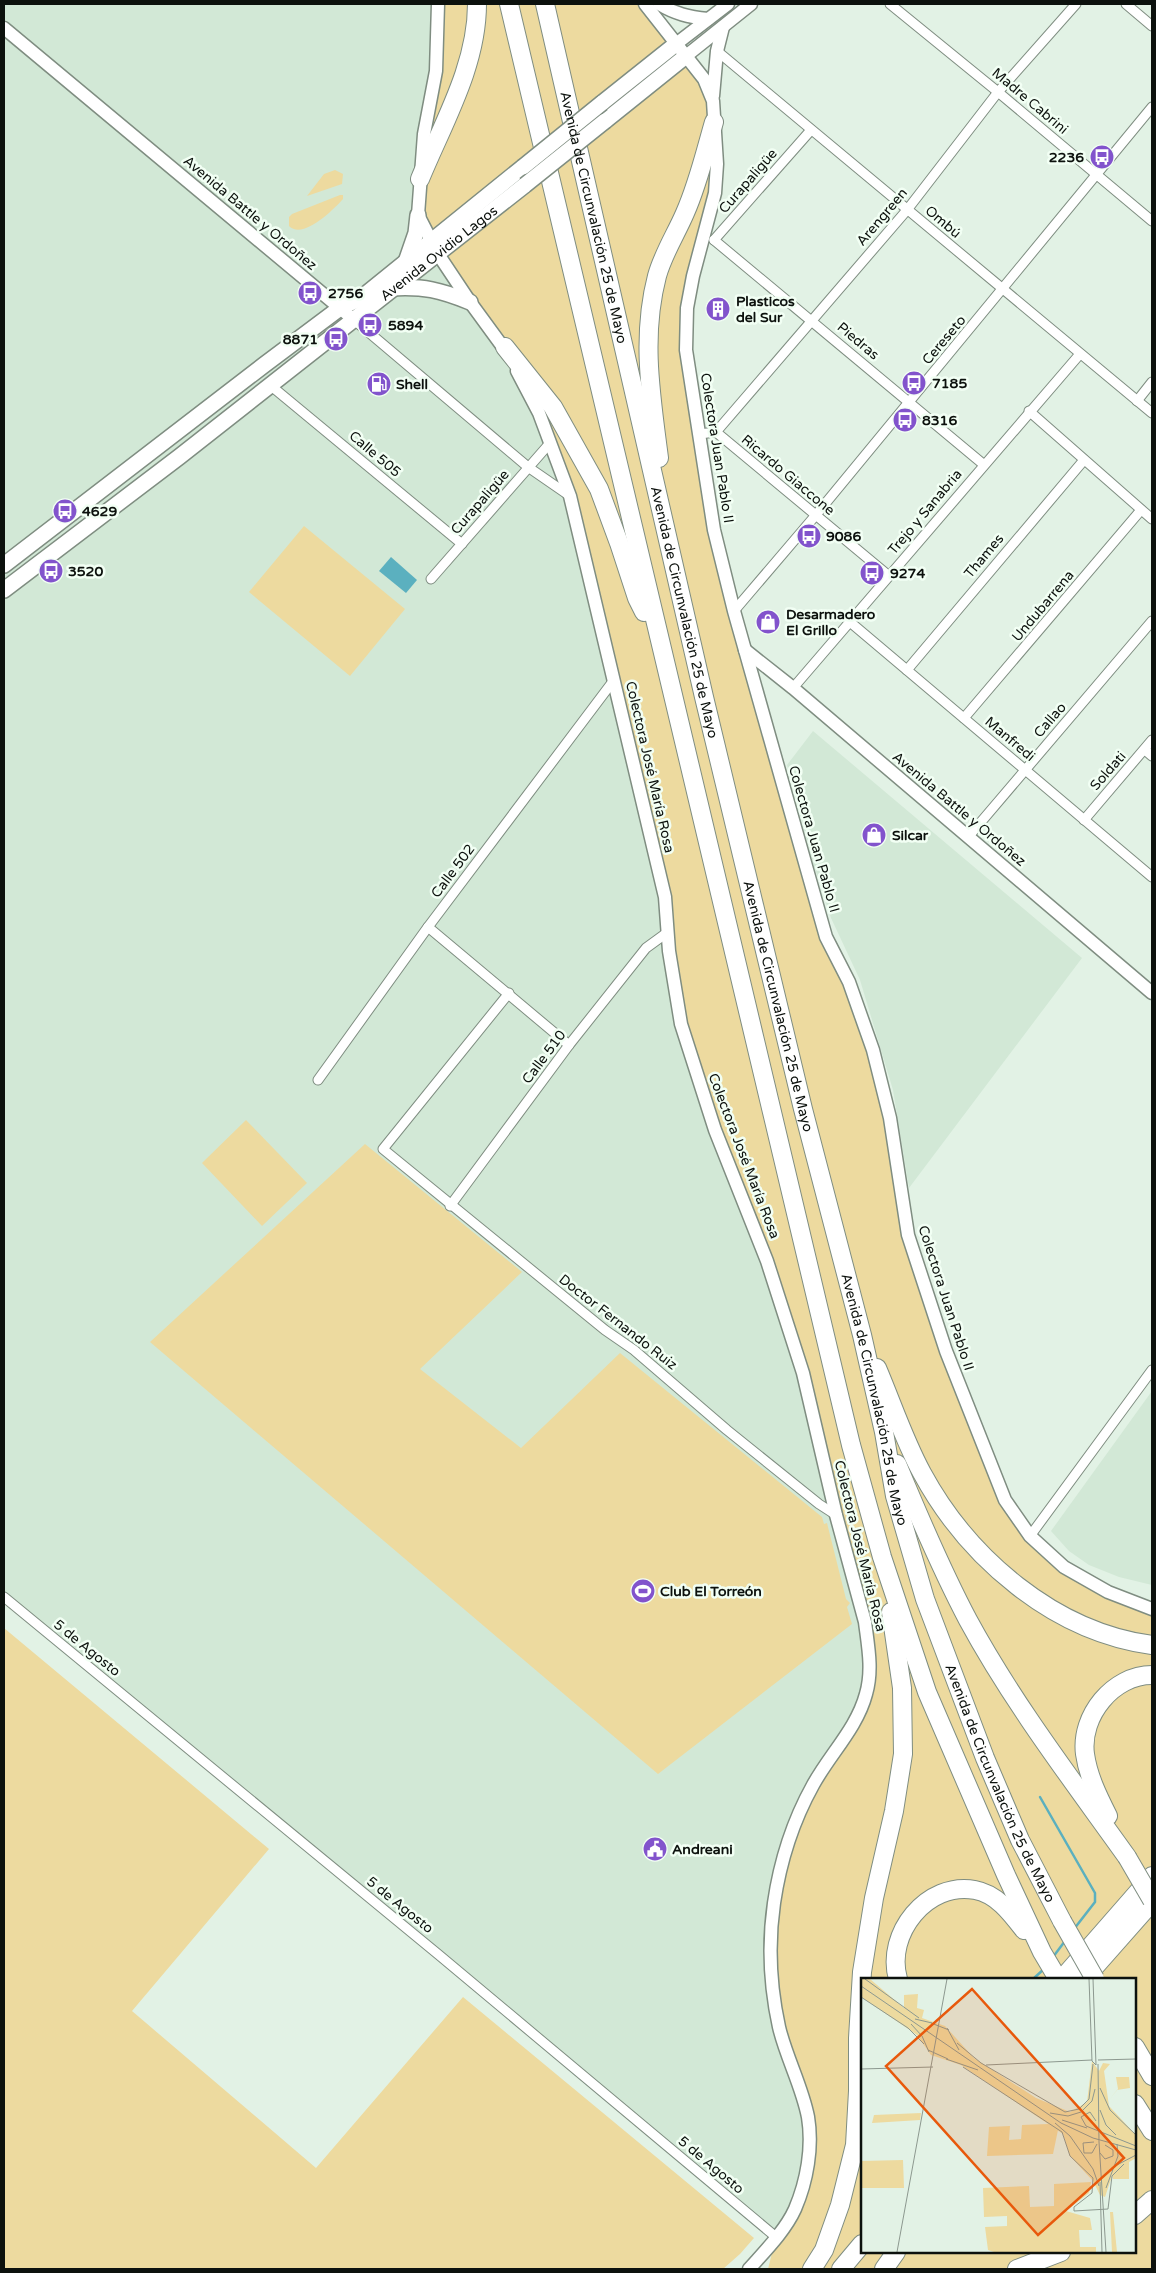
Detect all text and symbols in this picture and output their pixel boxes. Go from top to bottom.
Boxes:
street label: Madre Cabrini [988,64,1072,138]
street label: Avenida de Circunvalación 25 de Mayo [557,90,631,345]
bus stop icon: 2236 [1089,144,1115,170]
street label: Curapaligüe [715,145,781,217]
place label: 2236 [1049,149,1084,166]
street label: Avenida Battle y Ordoñez [180,152,320,274]
street label: Arengreen [853,185,911,249]
street label: Avenida Ovidio Lagos [377,201,501,304]
street label: Ombú [922,202,964,242]
bus stop icon: 2756 [297,280,323,306]
place label: 2756 [328,285,363,302]
place label: Plasticos del Sur [736,293,795,326]
building icon: Plasticos del Sur [705,296,731,322]
bus stop icon: 5894 [357,312,383,338]
street label: Cereseto [919,312,969,368]
place label: 5894 [388,317,423,334]
street label: Piedras [834,319,883,364]
bus stop icon: 8871 [323,326,349,352]
place label: 8871 [283,331,318,348]
bus stop icon: 7185 [901,370,927,396]
fuel station icon: Shell [366,371,392,397]
street label: Colectora Juan Pablo II [697,372,737,524]
place label: 7185 [932,375,967,392]
place label: Shell [396,376,428,393]
bus stop icon: 8316 [892,407,918,433]
place label: 8316 [922,412,957,429]
street label: Calle 505 [346,427,404,481]
street label: Ricardo Giaccone [738,431,838,519]
street label: Curapaligüe [447,466,513,538]
street label: Trejo y Sanabria [884,466,966,558]
street label: Avenida de Circunvalación 25 de Mayo [647,485,722,740]
bus stop icon: 4629 [52,498,78,524]
place label: 4629 [82,503,117,520]
bus stop icon: 9086 [796,523,822,549]
place label: 9086 [826,528,861,545]
street label: Thames [961,530,1008,582]
bus stop icon: 3520 [38,558,64,584]
bus stop icon: 9274 [859,560,885,586]
place label: 3520 [68,563,103,580]
place label: 9274 [890,565,925,582]
street label: Undubarrena [1008,567,1078,645]
place label: Desarmadero El Grillo [786,606,876,639]
shop icon: Desarmadero El Grillo [755,609,781,635]
street label: Colectora José María Rosa [622,680,678,854]
street label: Callao [1030,699,1070,741]
street label: Manfredi [981,713,1039,765]
street label: Avenida Battle y Ordoñez [889,748,1029,870]
street label: Soldati [1086,748,1130,794]
street label: Colectora Juan Pablo II [785,764,843,914]
shop icon: Silcar [861,822,887,848]
place label: Silcar [892,827,929,844]
street label: Calle 502 [427,841,479,901]
street label: Avenida de Circunvalación 25 de Mayo [740,879,817,1134]
street label: Calle 510 [518,1027,570,1087]
street label: Colectora José María Rosa [705,1071,783,1241]
street label: Colectora Juan Pablo II [914,1223,978,1373]
street label: Doctor Fernando Ruiz [556,1271,680,1373]
street label: Avenida de Circunvalación 25 de Mayo [838,1272,912,1527]
street label: Colectora José María Rosa [831,1459,889,1633]
sports icon: Club El Torreón [630,1578,656,1604]
place label: Club El Torreón [660,1583,762,1600]
street label: 5 de Agosto [50,1616,124,1680]
street label: Avenida de Circunvalación 25 de Mayo [942,1662,1059,1905]
public building icon: Andreani [642,1836,668,1862]
place label: Andreani [672,1841,733,1858]
street label: 5 de Agosto [363,1873,437,1937]
inset map [861,1978,1136,2253]
street label: 5 de Agosto [675,2132,747,2198]

